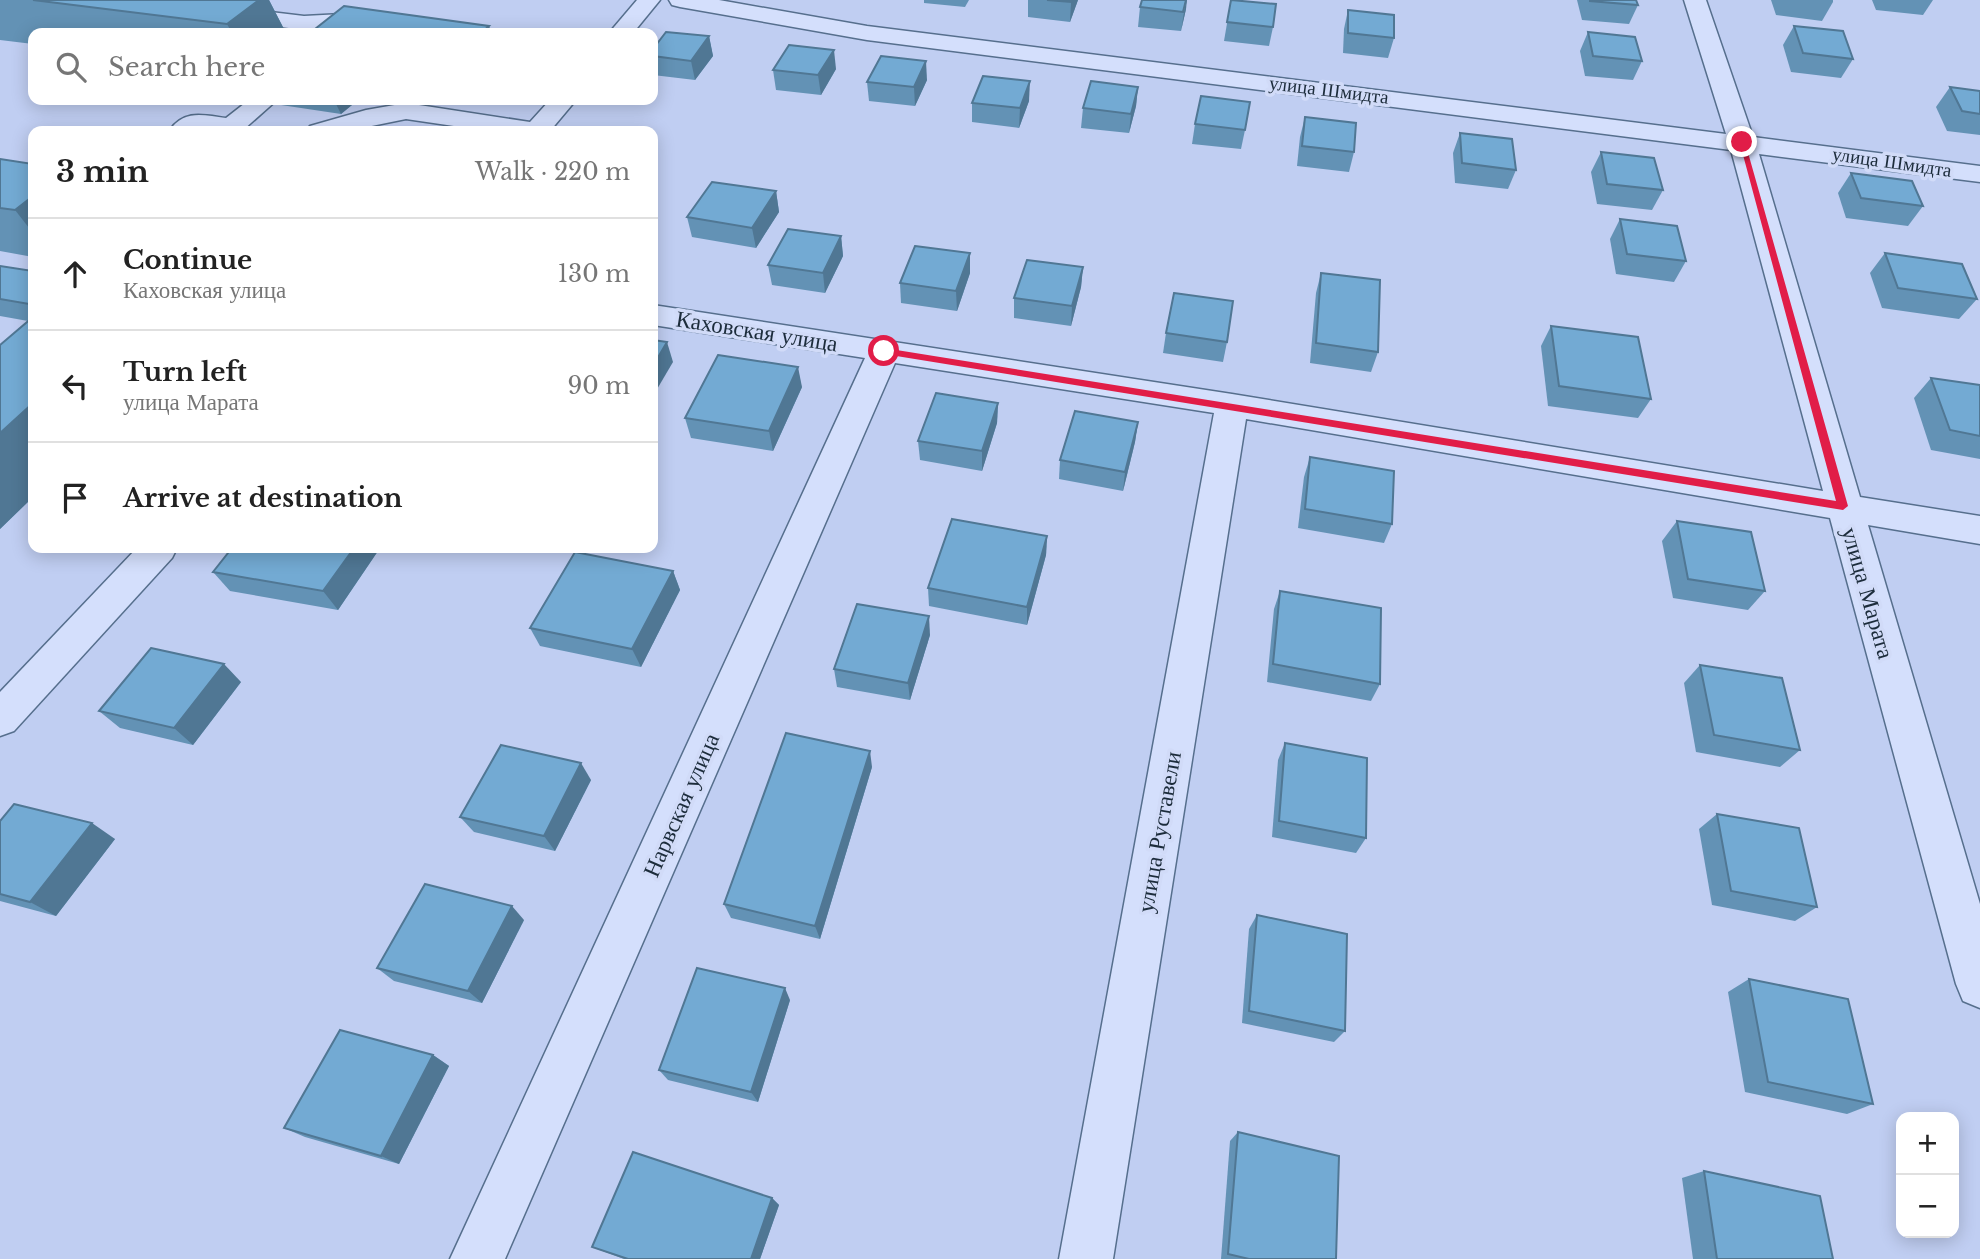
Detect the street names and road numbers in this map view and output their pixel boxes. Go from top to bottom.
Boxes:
street label: улица Шмидта [1268,71,1391,109]
street label: улица Шмидта [1831,142,1954,182]
street label: Каховская улица [674,304,840,358]
street label: улица Марата [1836,524,1900,662]
street label: Нарвская улица [637,729,725,881]
street label: улица Руставели [1131,749,1187,915]

